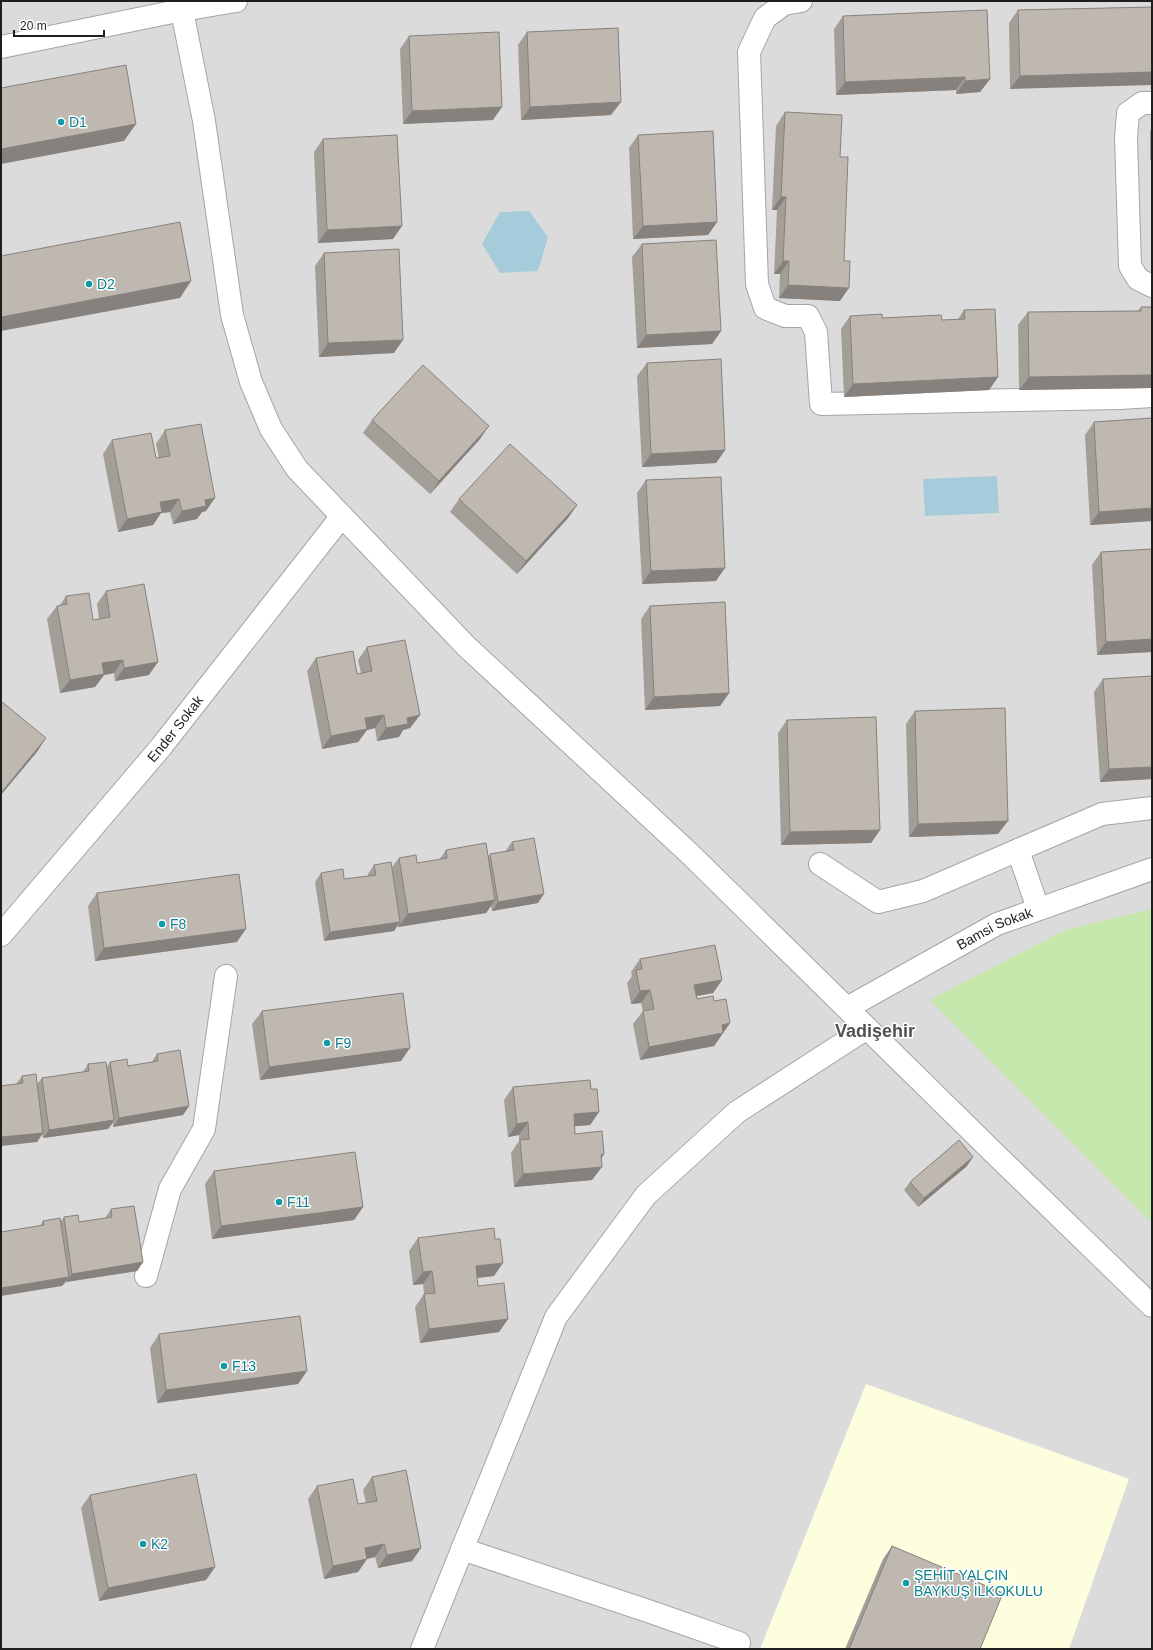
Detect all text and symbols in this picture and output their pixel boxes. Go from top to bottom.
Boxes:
scale bar [14,12,104,38]
text: 20 m [20,19,47,33]
place label: D1 [69,114,87,130]
marker: D1 [56,117,66,127]
place label: D2 [97,276,115,292]
marker: D2 [84,279,94,289]
street label: Ender Sokak [144,691,207,765]
street label: Bamsi Sokak [954,904,1035,953]
place label: F8 [170,916,187,932]
marker: F8 [157,919,167,929]
district label: Vadişehir [835,1021,915,1041]
place label: F9 [335,1035,352,1051]
marker: F9 [322,1038,332,1048]
place label: F11 [287,1194,310,1210]
marker: F11 [274,1197,284,1207]
place label: F13 [232,1358,256,1374]
marker: F13 [219,1361,229,1371]
place label: K2 [151,1536,168,1552]
marker: K2 [138,1539,148,1549]
place label: ŞEHİT YALÇIN BAYKUŞ İLKOKULU [914,1566,1043,1599]
marker: ŞEHİT YALÇIN BAYKUŞ İLKOKULU [901,1578,911,1588]

